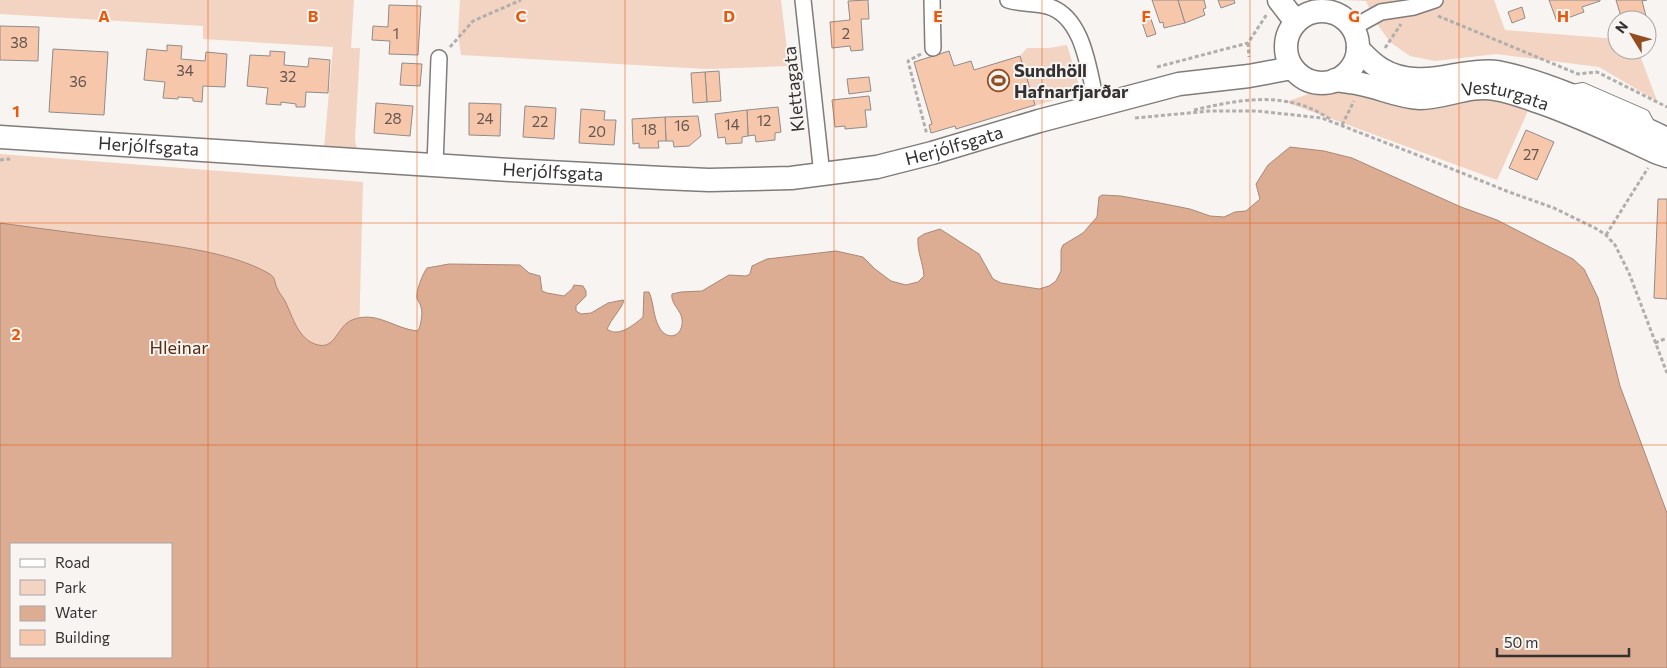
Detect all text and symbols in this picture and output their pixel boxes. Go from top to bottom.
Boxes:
text: A [98,6,110,25]
text: B [308,6,319,25]
text: C [516,6,527,25]
text: D [723,6,735,25]
text: E [933,6,943,25]
text: F [1141,6,1151,25]
text: G [1348,6,1360,25]
text: H [1557,6,1569,25]
north arrow [1607,10,1657,60]
text: N [1611,18,1631,36]
house number: 1 [393,24,399,42]
house number: 2 [842,24,850,42]
house number: 38 [10,33,28,51]
street label: Klettagata [778,45,808,133]
place label: Sundhöll Hafnarfjarðar [1014,59,1129,102]
house number: 34 [176,61,194,79]
house number: 32 [280,67,296,85]
sports icon: Sundhöll Hafnarfjarðar [986,69,1010,93]
house number: 36 [69,72,87,90]
street label: Vesturgata [1459,76,1552,115]
text: 1 [12,101,20,120]
house number: 28 [384,109,402,127]
house number: 24 [476,109,494,127]
house number: 12 [757,111,771,129]
house number: 22 [532,112,548,130]
house number: 14 [724,115,740,133]
house number: 16 [674,116,690,134]
house number: 18 [641,120,657,138]
street label: Herjólfsgata [903,120,1006,169]
house number: 20 [588,122,606,140]
street label: Herjólfsgata [98,131,200,160]
house number: 27 [1523,145,1539,163]
street label: Herjólfsgata [502,158,604,185]
text: 2 [11,324,21,343]
park label: Hleinar [149,336,209,358]
legend [10,543,172,658]
text: Road [55,553,90,571]
text: Park [55,578,86,596]
text: Water [55,603,97,621]
scale bar [1497,626,1630,658]
text: Building [55,628,110,646]
text: 50 m [1504,633,1538,651]

